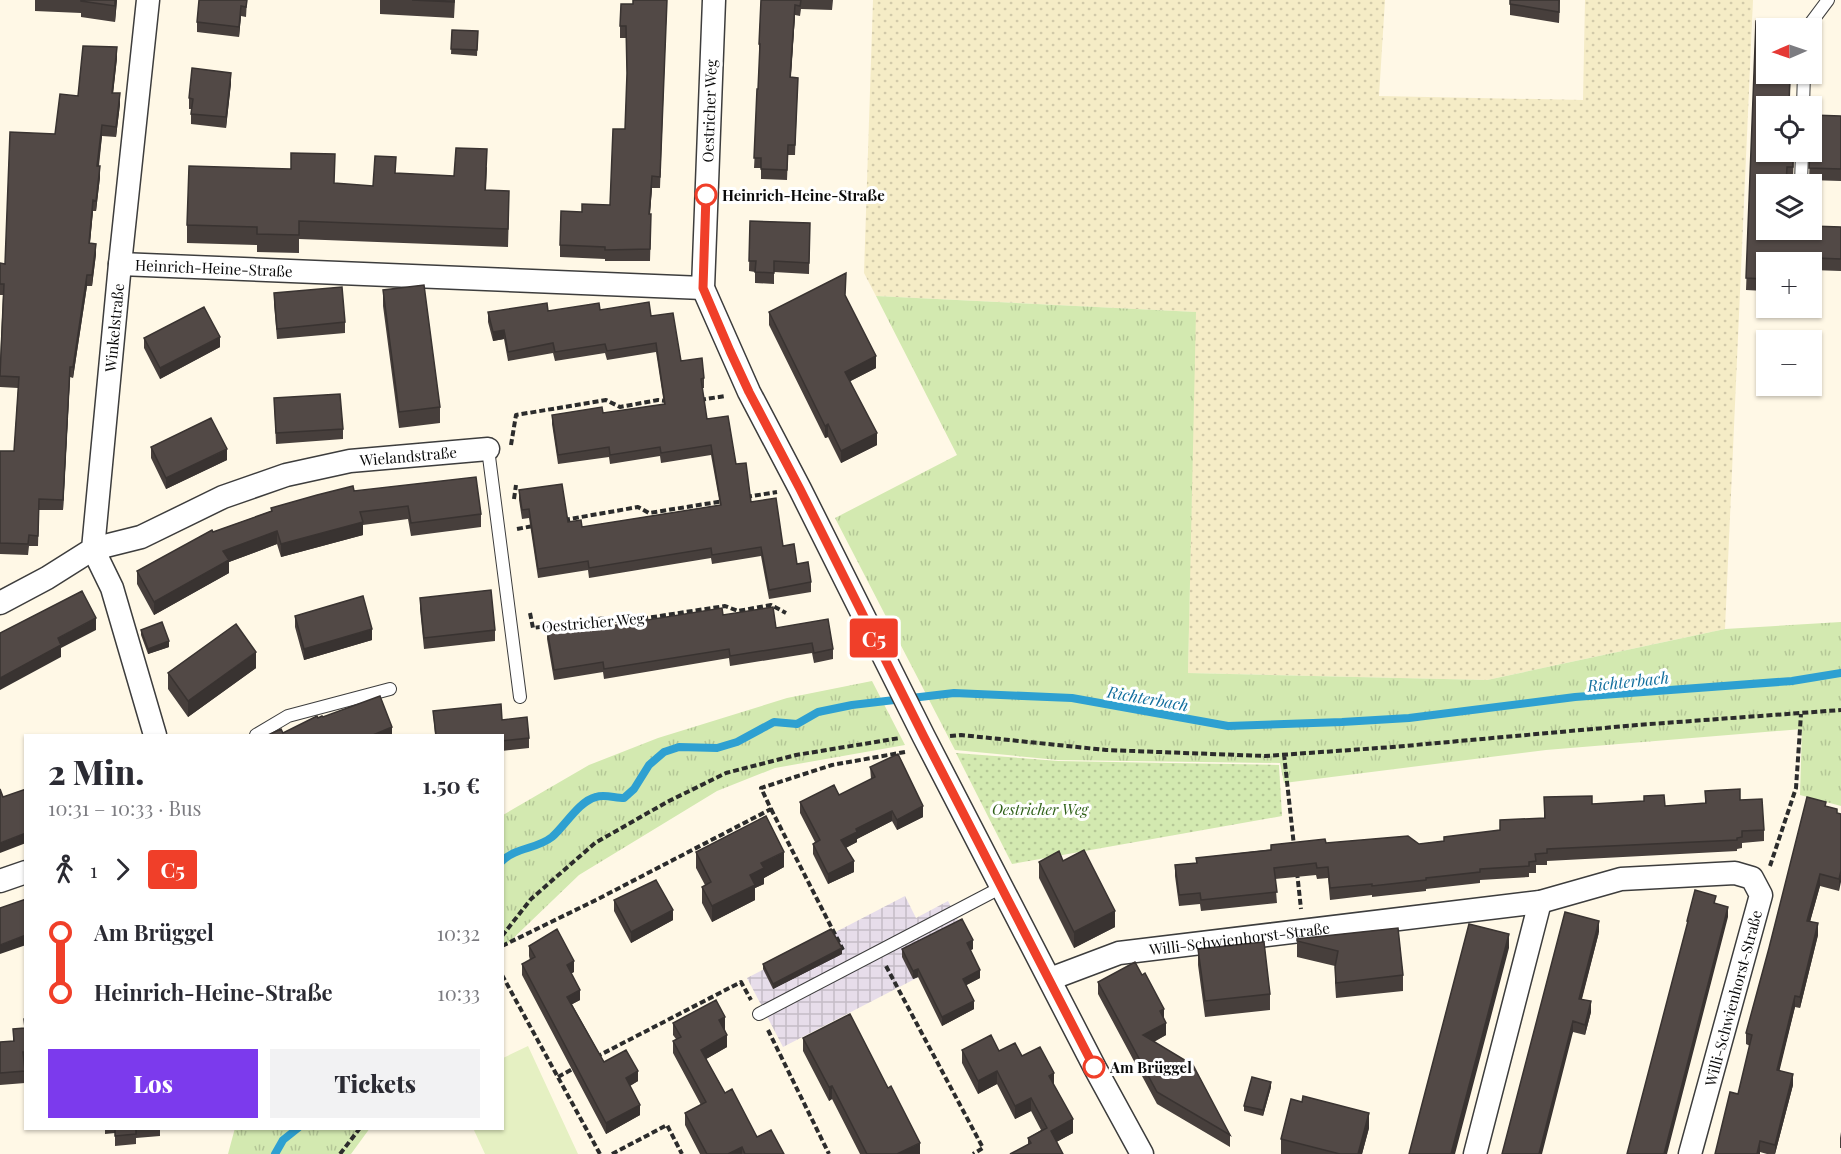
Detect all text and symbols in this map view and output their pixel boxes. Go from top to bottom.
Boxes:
north arrow [1756,18,1822,84]
map controls [1756,18,1822,396]
street label: Oestricher Weg [697,59,721,163]
button: locate [1756,96,1822,162]
button: layers [1756,174,1822,240]
marker: Heinrich-Heine-Straße [695,184,717,206]
place label: Heinrich-Heine-Straße [722,185,885,205]
button: + [1756,252,1822,318]
street label: Heinrich-Heine-Straße [135,255,293,281]
street label: Winkelstraße [100,282,128,374]
button: − [1756,330,1822,396]
street label: Wielandstraße [358,442,458,470]
street label: Oestricher Weg [541,608,645,636]
line badge: C5 [847,618,901,658]
text: C5 [862,624,886,652]
water label: Richterbach [1585,666,1670,696]
water label: Richterbach [1105,680,1190,715]
text: 2 Min. [48,749,144,793]
text: 1.50 € [422,770,480,800]
text: 10:31 – 10:33 · Bus [48,794,202,821]
park label: Oestricher Weg [992,799,1089,819]
icon: walk [48,853,81,886]
icon: forward [106,853,139,886]
text: C5 [160,855,185,883]
text: 1 [90,856,97,883]
street label: Willi-Schwienhorst-Straße [1700,908,1766,1089]
text: Am Brüggel [94,917,214,947]
street label: Willi-Schwienhorst-Straße [1147,918,1331,959]
text: 10:32 [437,919,480,946]
text: Heinrich-Heine-Straße [94,977,333,1007]
text: 10:33 [437,979,480,1006]
button: Los [48,1049,258,1118]
button: Tickets [270,1049,480,1118]
marker: Am Brüggel [1083,1056,1105,1078]
place label: Am Brüggel [1109,1057,1192,1077]

